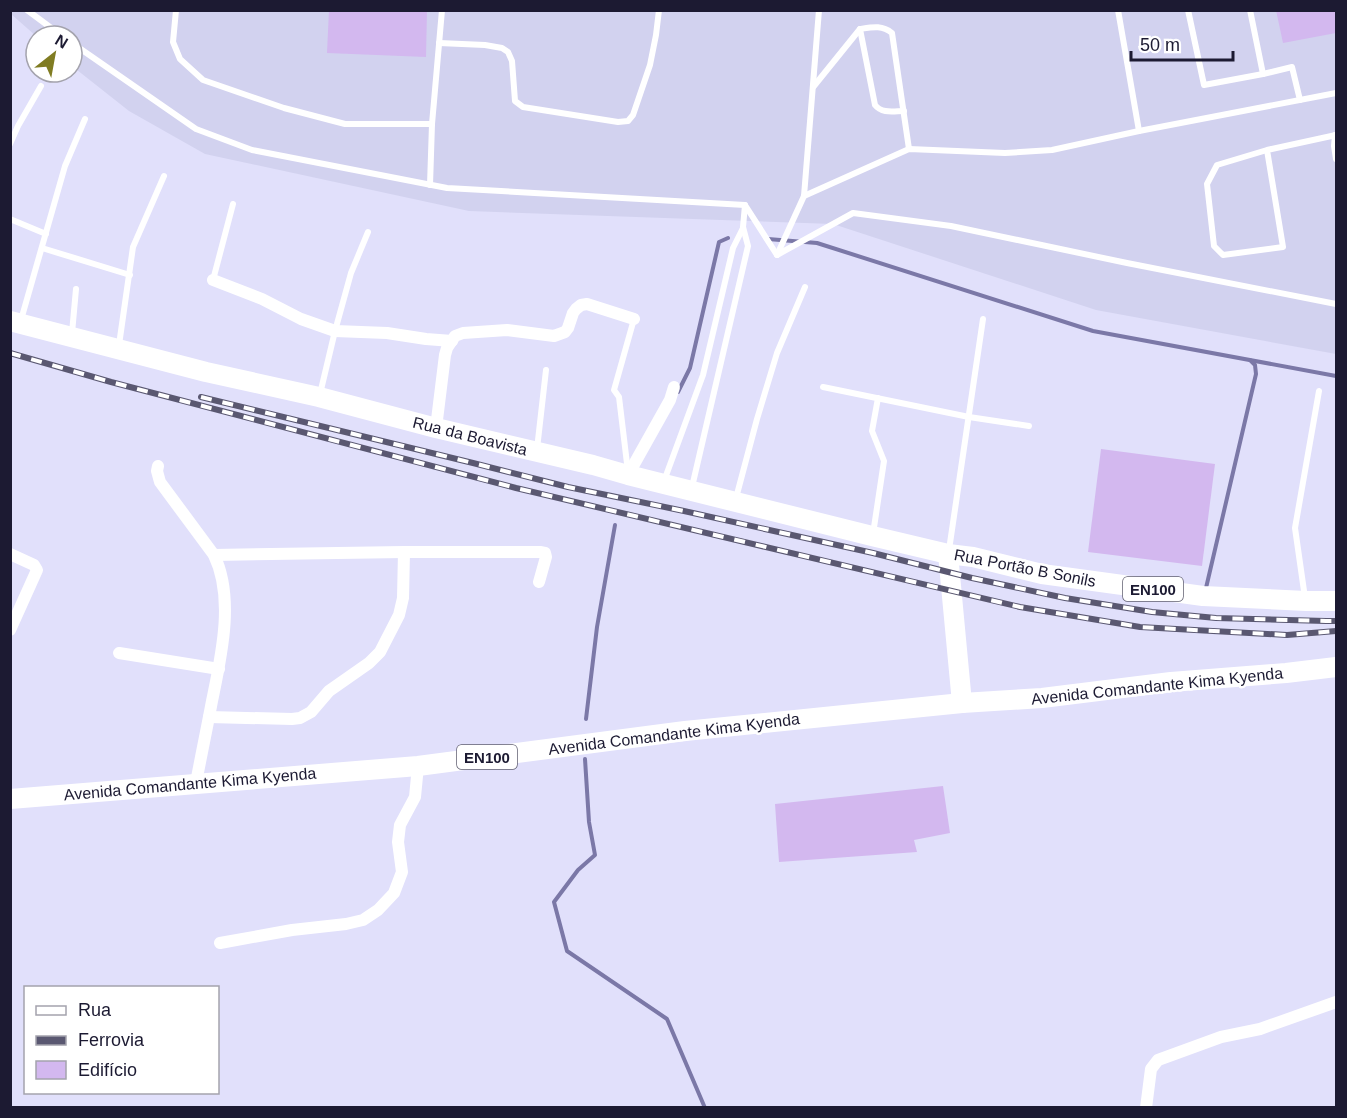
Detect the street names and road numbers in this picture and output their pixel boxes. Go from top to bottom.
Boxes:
street label: Rua da Boavista [411,414,529,458]
street label: Rua Portão B Sonils [953,546,1097,590]
road number: EN100 [1123,577,1183,601]
street label: Avenida Comandante Kima Kyenda [1030,664,1284,708]
street label: Avenida Comandante Kima Kyenda [547,710,801,758]
road number: EN100 [457,745,517,769]
street label: Avenida Comandante Kima Kyenda [63,764,317,804]

